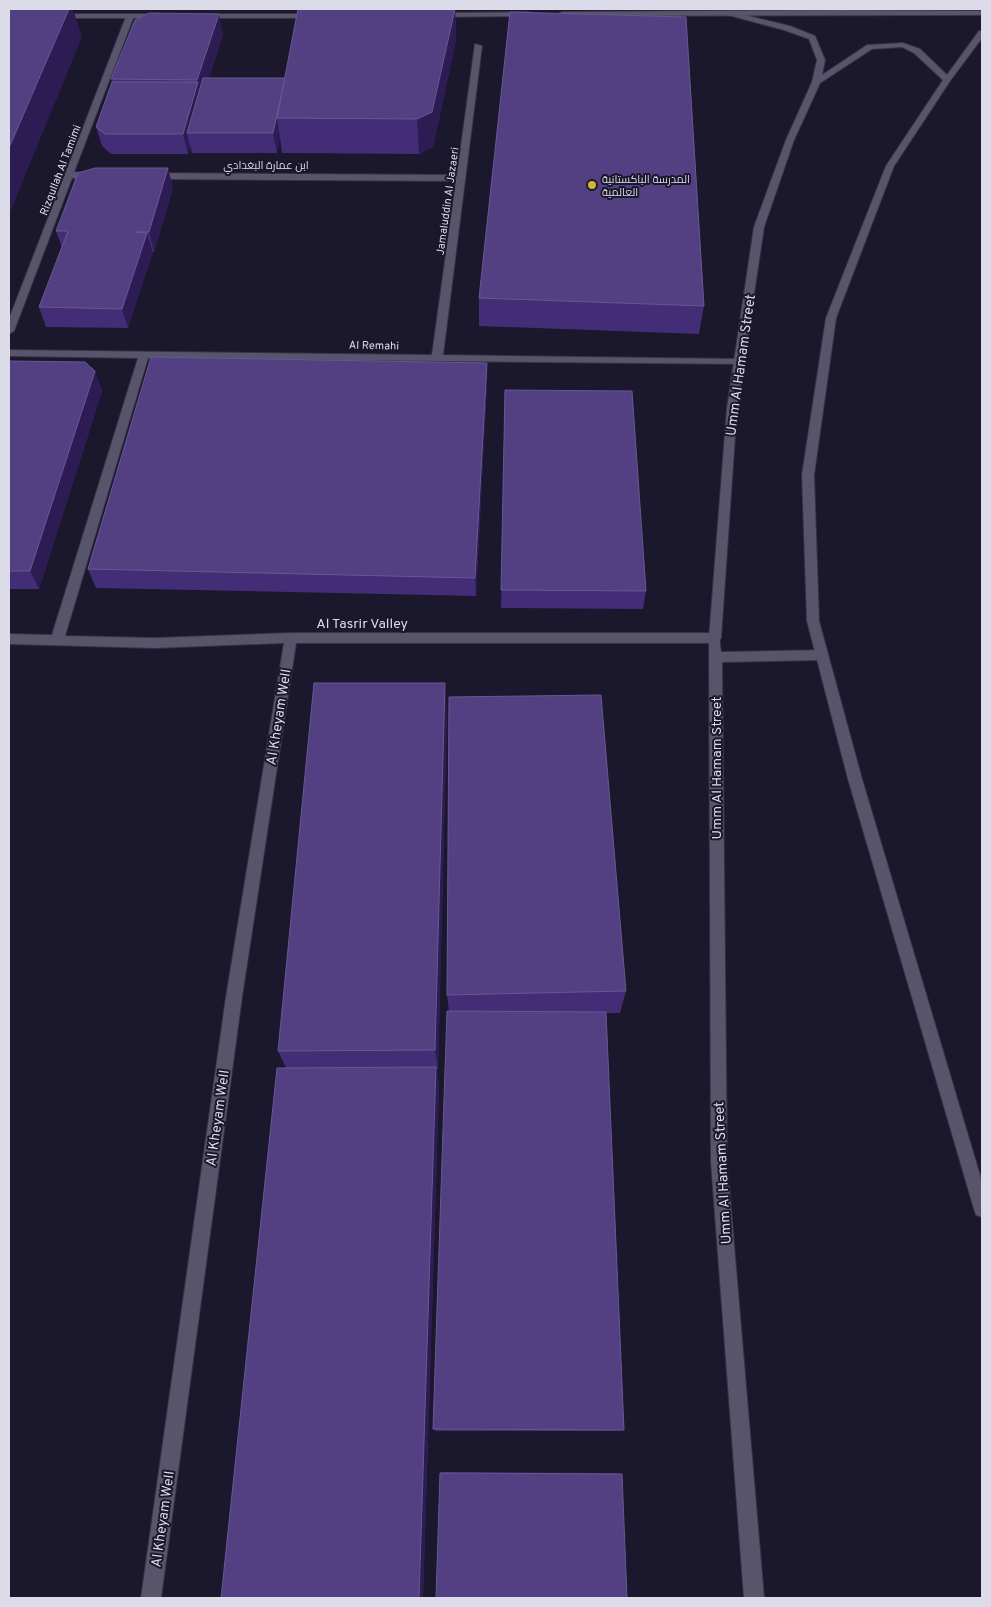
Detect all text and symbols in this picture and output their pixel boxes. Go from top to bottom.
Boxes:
street label: Rizqullah Al Tamimi [37,123,85,218]
street label: Jamaluddin Al Jazaeri [433,146,462,256]
street label: ابن عمارة البغدادي [223,159,309,174]
place label: المدرسة الباكستانية العالمية [602,173,690,200]
marker: المدرسة الباكستانية العالمية [586,179,598,191]
street label: Umm Al Hamam Street [723,293,760,437]
street label: Al Remahi [349,339,399,353]
street label: Al Tasrir Valley [316,616,408,633]
street label: Al Kheyam Well [264,668,295,766]
street label: Umm Al Hamam Street [709,697,726,839]
street label: Al Kheyam Well [203,1069,234,1167]
street label: Umm Al Hamam Street [711,1101,736,1245]
street label: Al Kheyam Well [148,1470,179,1568]

